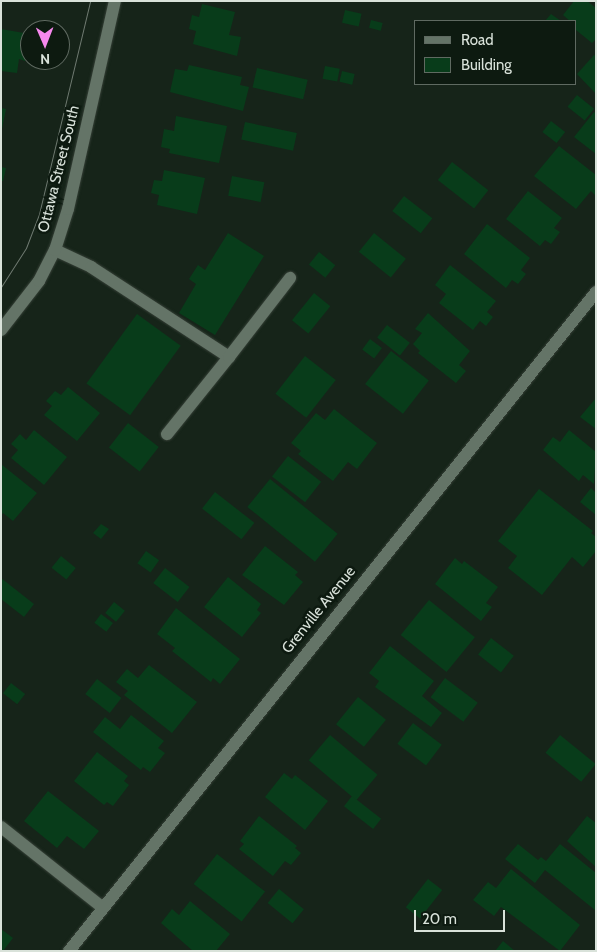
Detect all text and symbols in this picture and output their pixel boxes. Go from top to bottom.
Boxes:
north arrow [20,20,70,70]
legend [414,20,577,85]
text: Road [461,31,494,49]
text: N [40,50,50,68]
text: Building [461,56,512,74]
street label: Ottawa Street South [35,104,83,234]
street label: Grenville Avenue [278,563,360,657]
scale bar [417,900,508,932]
text: 20 m [422,910,457,928]

